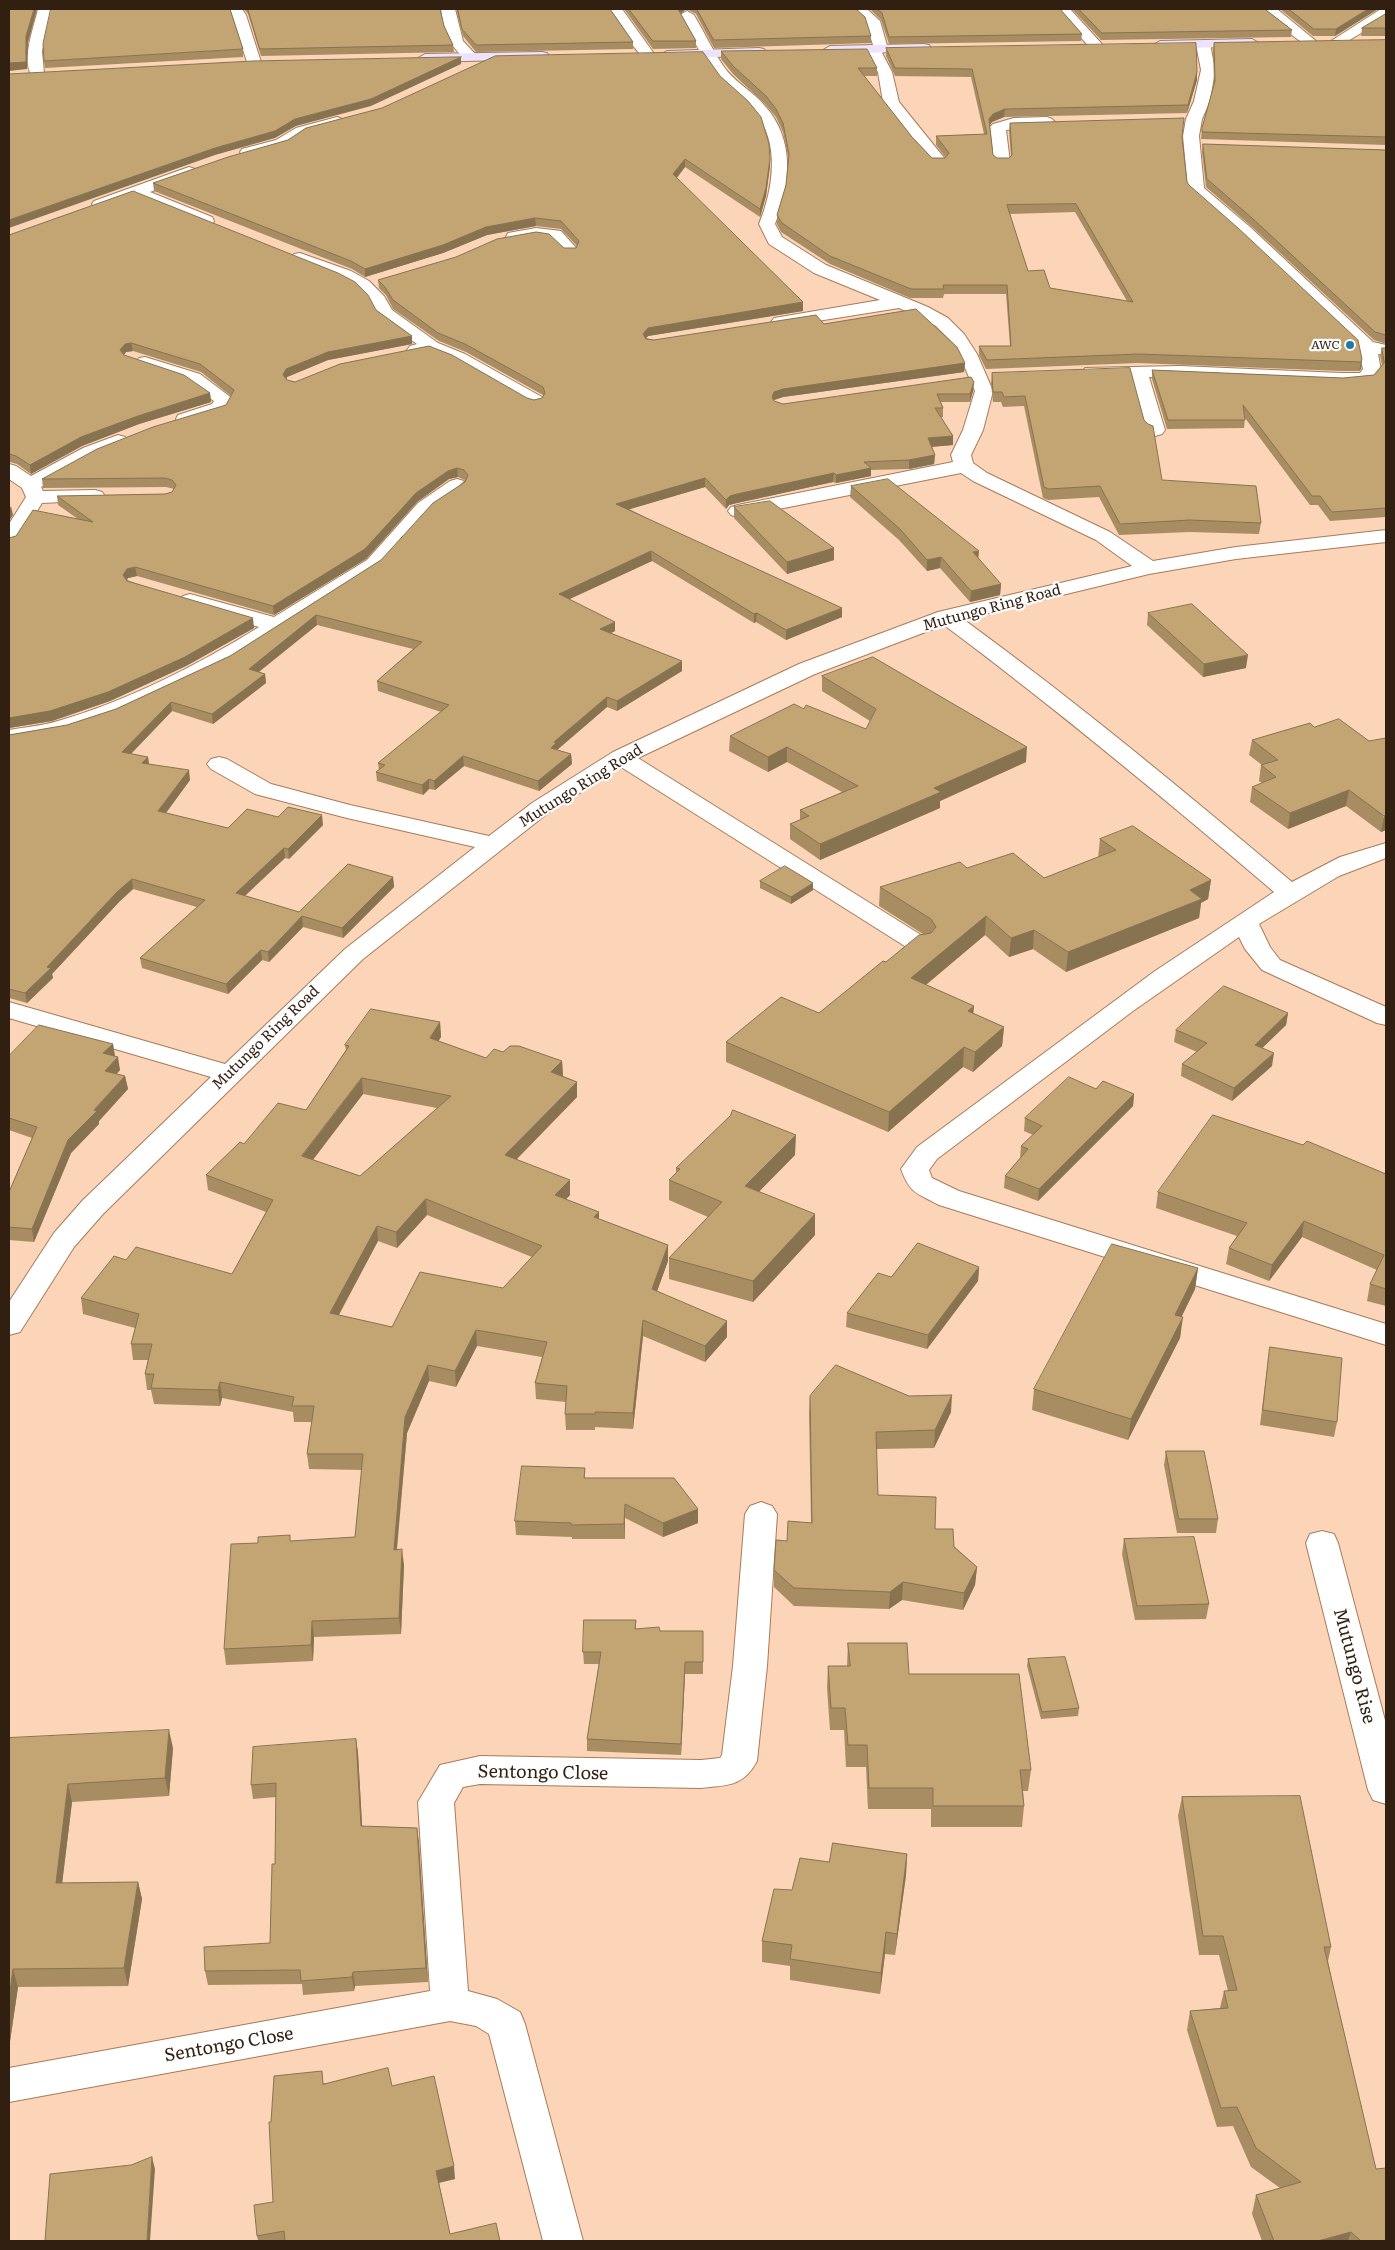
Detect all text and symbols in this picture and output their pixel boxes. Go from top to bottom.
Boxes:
place label: AWC [1311,338,1340,352]
marker: AWC [1344,339,1356,351]
street label: Mutungo Ring Road [921,581,1063,635]
street label: Mutungo Ring Road [516,741,646,831]
street label: Mutungo Ring Road [209,982,323,1094]
street label: Mutungo Rise [1328,1606,1380,1726]
street label: Sentongo Close [478,1761,608,1785]
street label: Sentongo Close [163,2023,295,2067]

